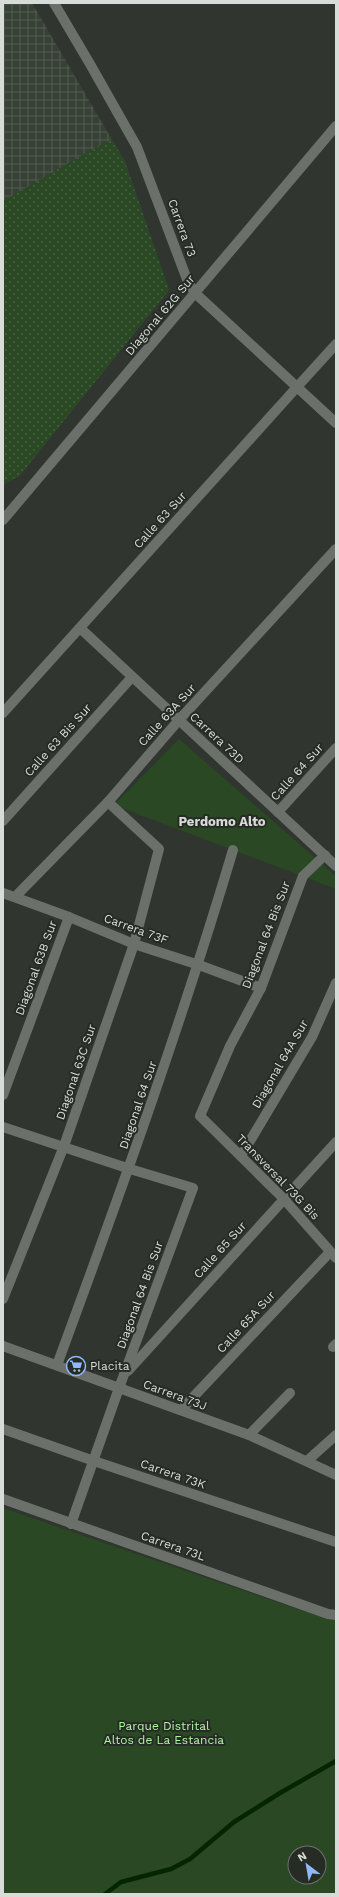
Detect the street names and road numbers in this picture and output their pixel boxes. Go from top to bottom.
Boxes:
street label: Carrera 73 [165,197,199,259]
street label: Diagonal 62G Sur [122,272,198,358]
street label: Calle 63 Sur [131,489,189,551]
street label: Calle 63A Sur [135,681,199,749]
street label: Calle 63 Bis Sur [22,701,94,779]
street label: Carrera 73D [187,709,247,767]
street label: Calle 64 Sur [268,740,326,803]
street label: Diagonal 64 Bis Sur [239,879,293,991]
street label: Carrera 73F [102,911,170,947]
street label: Diagonal 63B Sur [12,919,60,1017]
street label: Diagonal 64A Sur [249,1017,311,1111]
street label: Diagonal 63C Sur [53,1022,99,1122]
street label: Diagonal 64 Sur [116,1059,160,1151]
street label: Transversal 73G Bis [234,1131,322,1223]
street label: Calle 65 Sur [191,1219,249,1281]
street label: Diagonal 64 Bis Sur [114,1239,166,1351]
street label: Calle 65A Sur [214,1288,278,1356]
street label: Carrera 73J [141,1377,209,1413]
street label: Carrera 73K [139,1456,208,1492]
street label: Carrera 73L [139,1528,207,1564]

